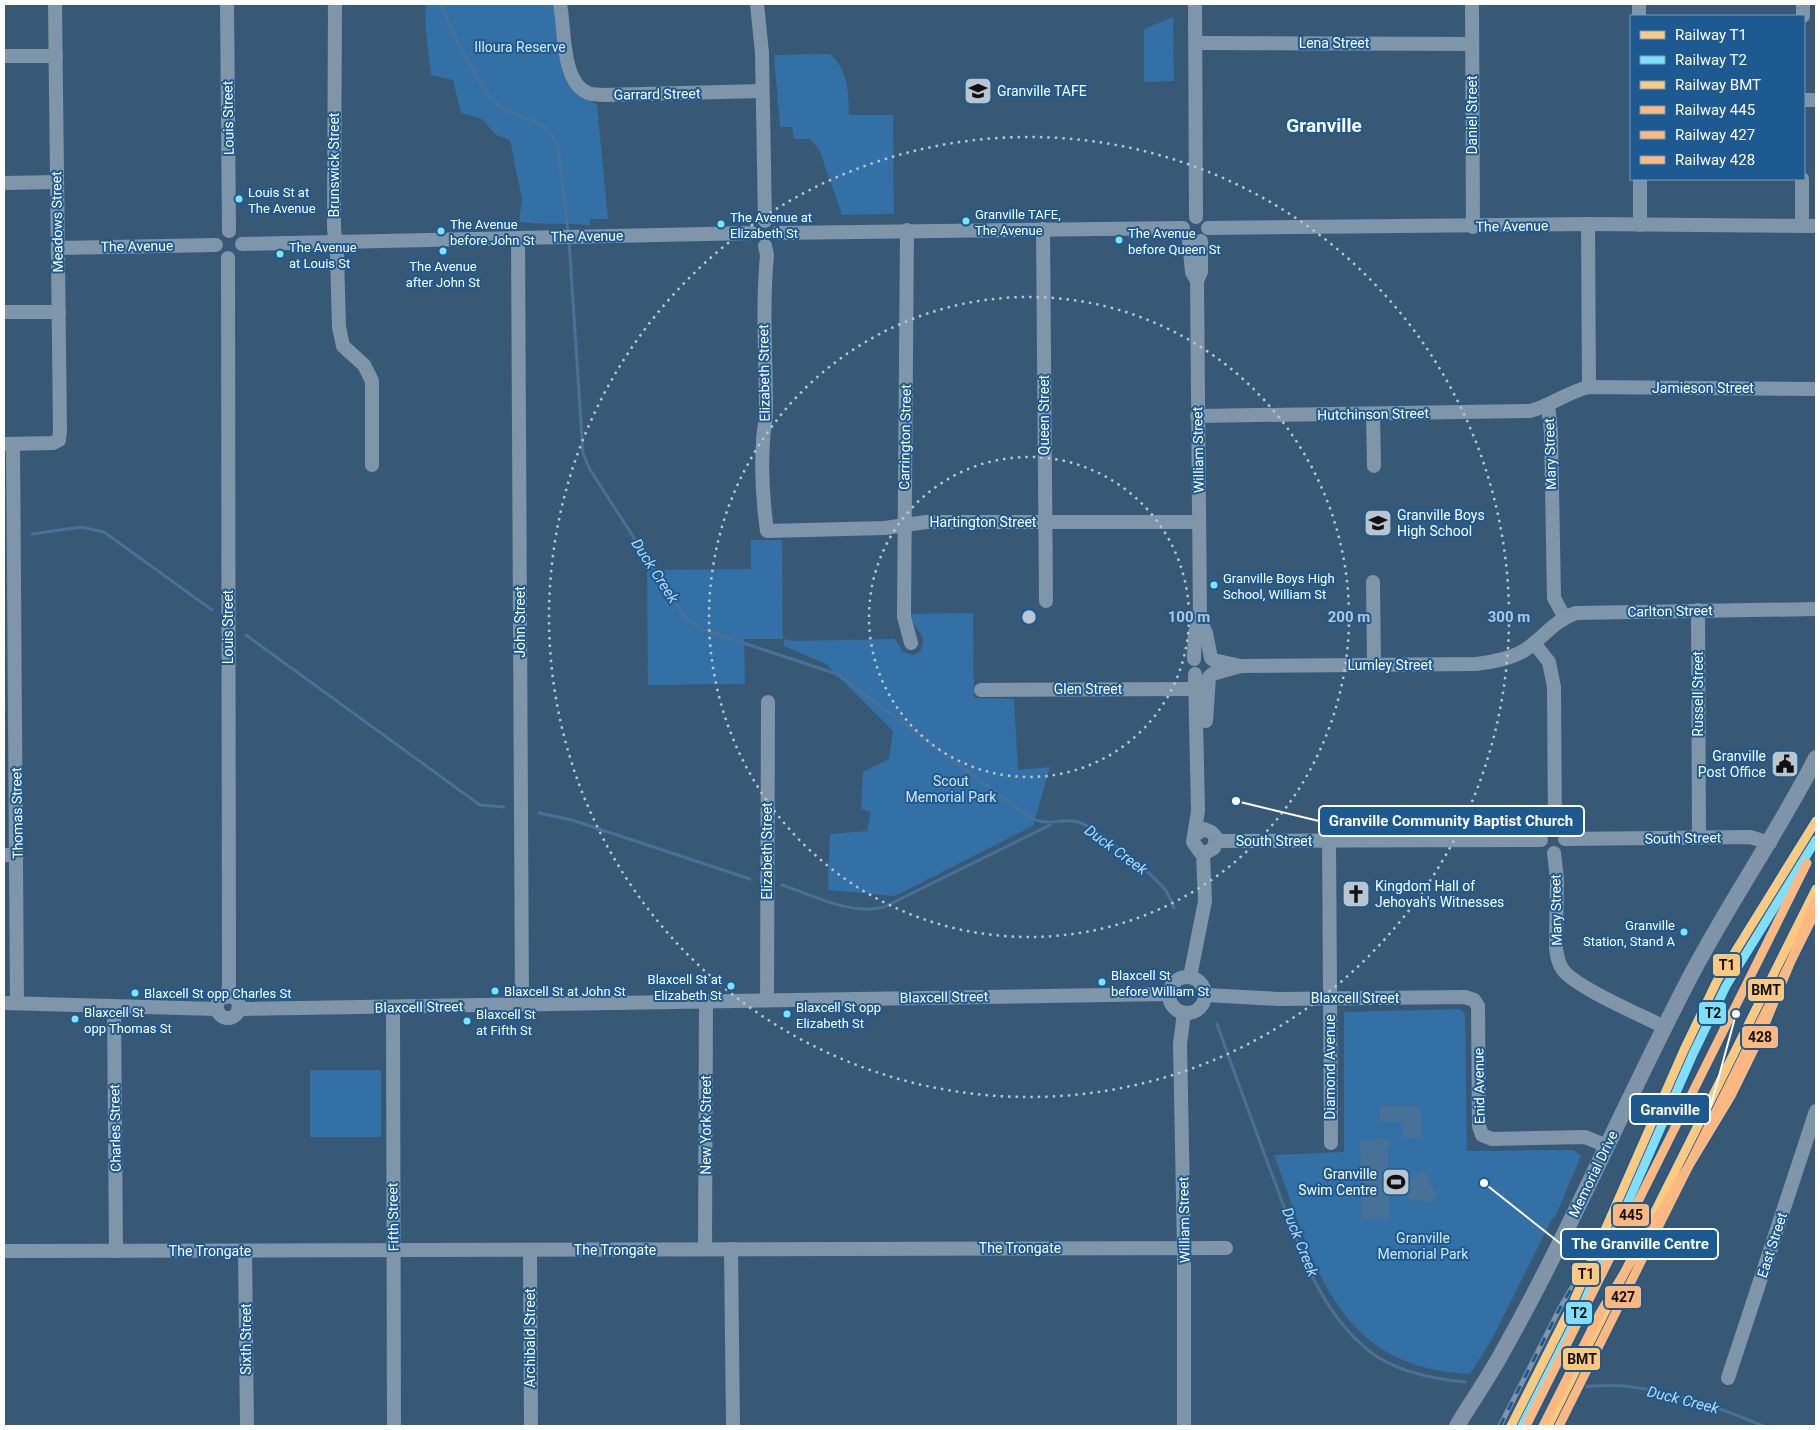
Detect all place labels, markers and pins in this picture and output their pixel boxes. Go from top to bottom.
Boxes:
school or university icon: Granville TAFE [963,76,993,106]
place label: Granville TAFE [997,83,1087,99]
place label: Louis St at The Avenue [248,185,316,216]
marker: Louis St at The Avenue [234,194,244,204]
place label: Granville TAFE, The Avenue [975,207,1061,238]
place label: The Avenue at Elizabeth St [730,210,812,241]
marker: Granville TAFE, The Avenue [961,216,971,226]
place label: The Avenue before John St [450,217,535,248]
marker: The Avenue at Elizabeth St [716,219,726,229]
marker: The Avenue before John St [436,226,446,236]
place label: The Avenue before Queen St [1128,226,1221,257]
marker: The Avenue before Queen St [1114,235,1124,245]
place label: The Avenue at Louis St [289,240,357,271]
marker: The Avenue after John St [438,246,448,256]
marker: The Avenue at Louis St [275,249,285,259]
place label: The Avenue after John St [406,259,480,290]
place label: Granville Boys High School [1397,507,1485,539]
school or university icon: Granville Boys High School [1363,508,1393,538]
place label: Granville Boys High School, William St [1223,571,1335,602]
marker: Granville Boys High School, William St [1209,580,1219,590]
centre of rings [1020,608,1038,626]
place label: Granville Post Office [1698,748,1766,780]
public building icon: Granville Post Office [1770,749,1800,779]
callout: Granville Community Baptist Church [1319,806,1584,836]
place label: Kingdom Hall of Jehovah's Witnesses [1375,878,1504,910]
church icon: Kingdom Hall of Jehovah's Witnesses [1341,879,1371,909]
place label: Granville Station, Stand A [1583,918,1676,949]
marker: Granville Station, Stand A [1679,927,1689,937]
place label: Blaxcell St before William St [1111,968,1209,999]
place label: Blaxcell St at Elizabeth St [648,972,722,1003]
marker: Blaxcell St before William St [1097,977,1107,987]
marker: Blaxcell St at Elizabeth St [726,981,736,991]
place label: Blaxcell St at John St [504,984,626,999]
place label: Blaxcell St opp Charles St [144,986,291,1001]
marker: Blaxcell St at John St [490,986,500,996]
marker: Blaxcell St opp Charles St [130,988,140,998]
place label: Blaxcell St opp Elizabeth St [796,1000,881,1031]
place label: Blaxcell St opp Thomas St [84,1005,172,1036]
place label: Blaxcell St at Fifth St [476,1007,536,1038]
marker: Blaxcell St opp Elizabeth St [782,1009,792,1019]
marker: Blaxcell St opp Thomas St [70,1014,80,1024]
marker: Blaxcell St at Fifth St [462,1016,472,1026]
callout: Granville [1630,1094,1710,1124]
place label: Granville Swim Centre [1298,1166,1377,1198]
sports icon: Granville Swim Centre [1381,1167,1411,1197]
callout: The Granville Centre [1561,1229,1718,1259]

